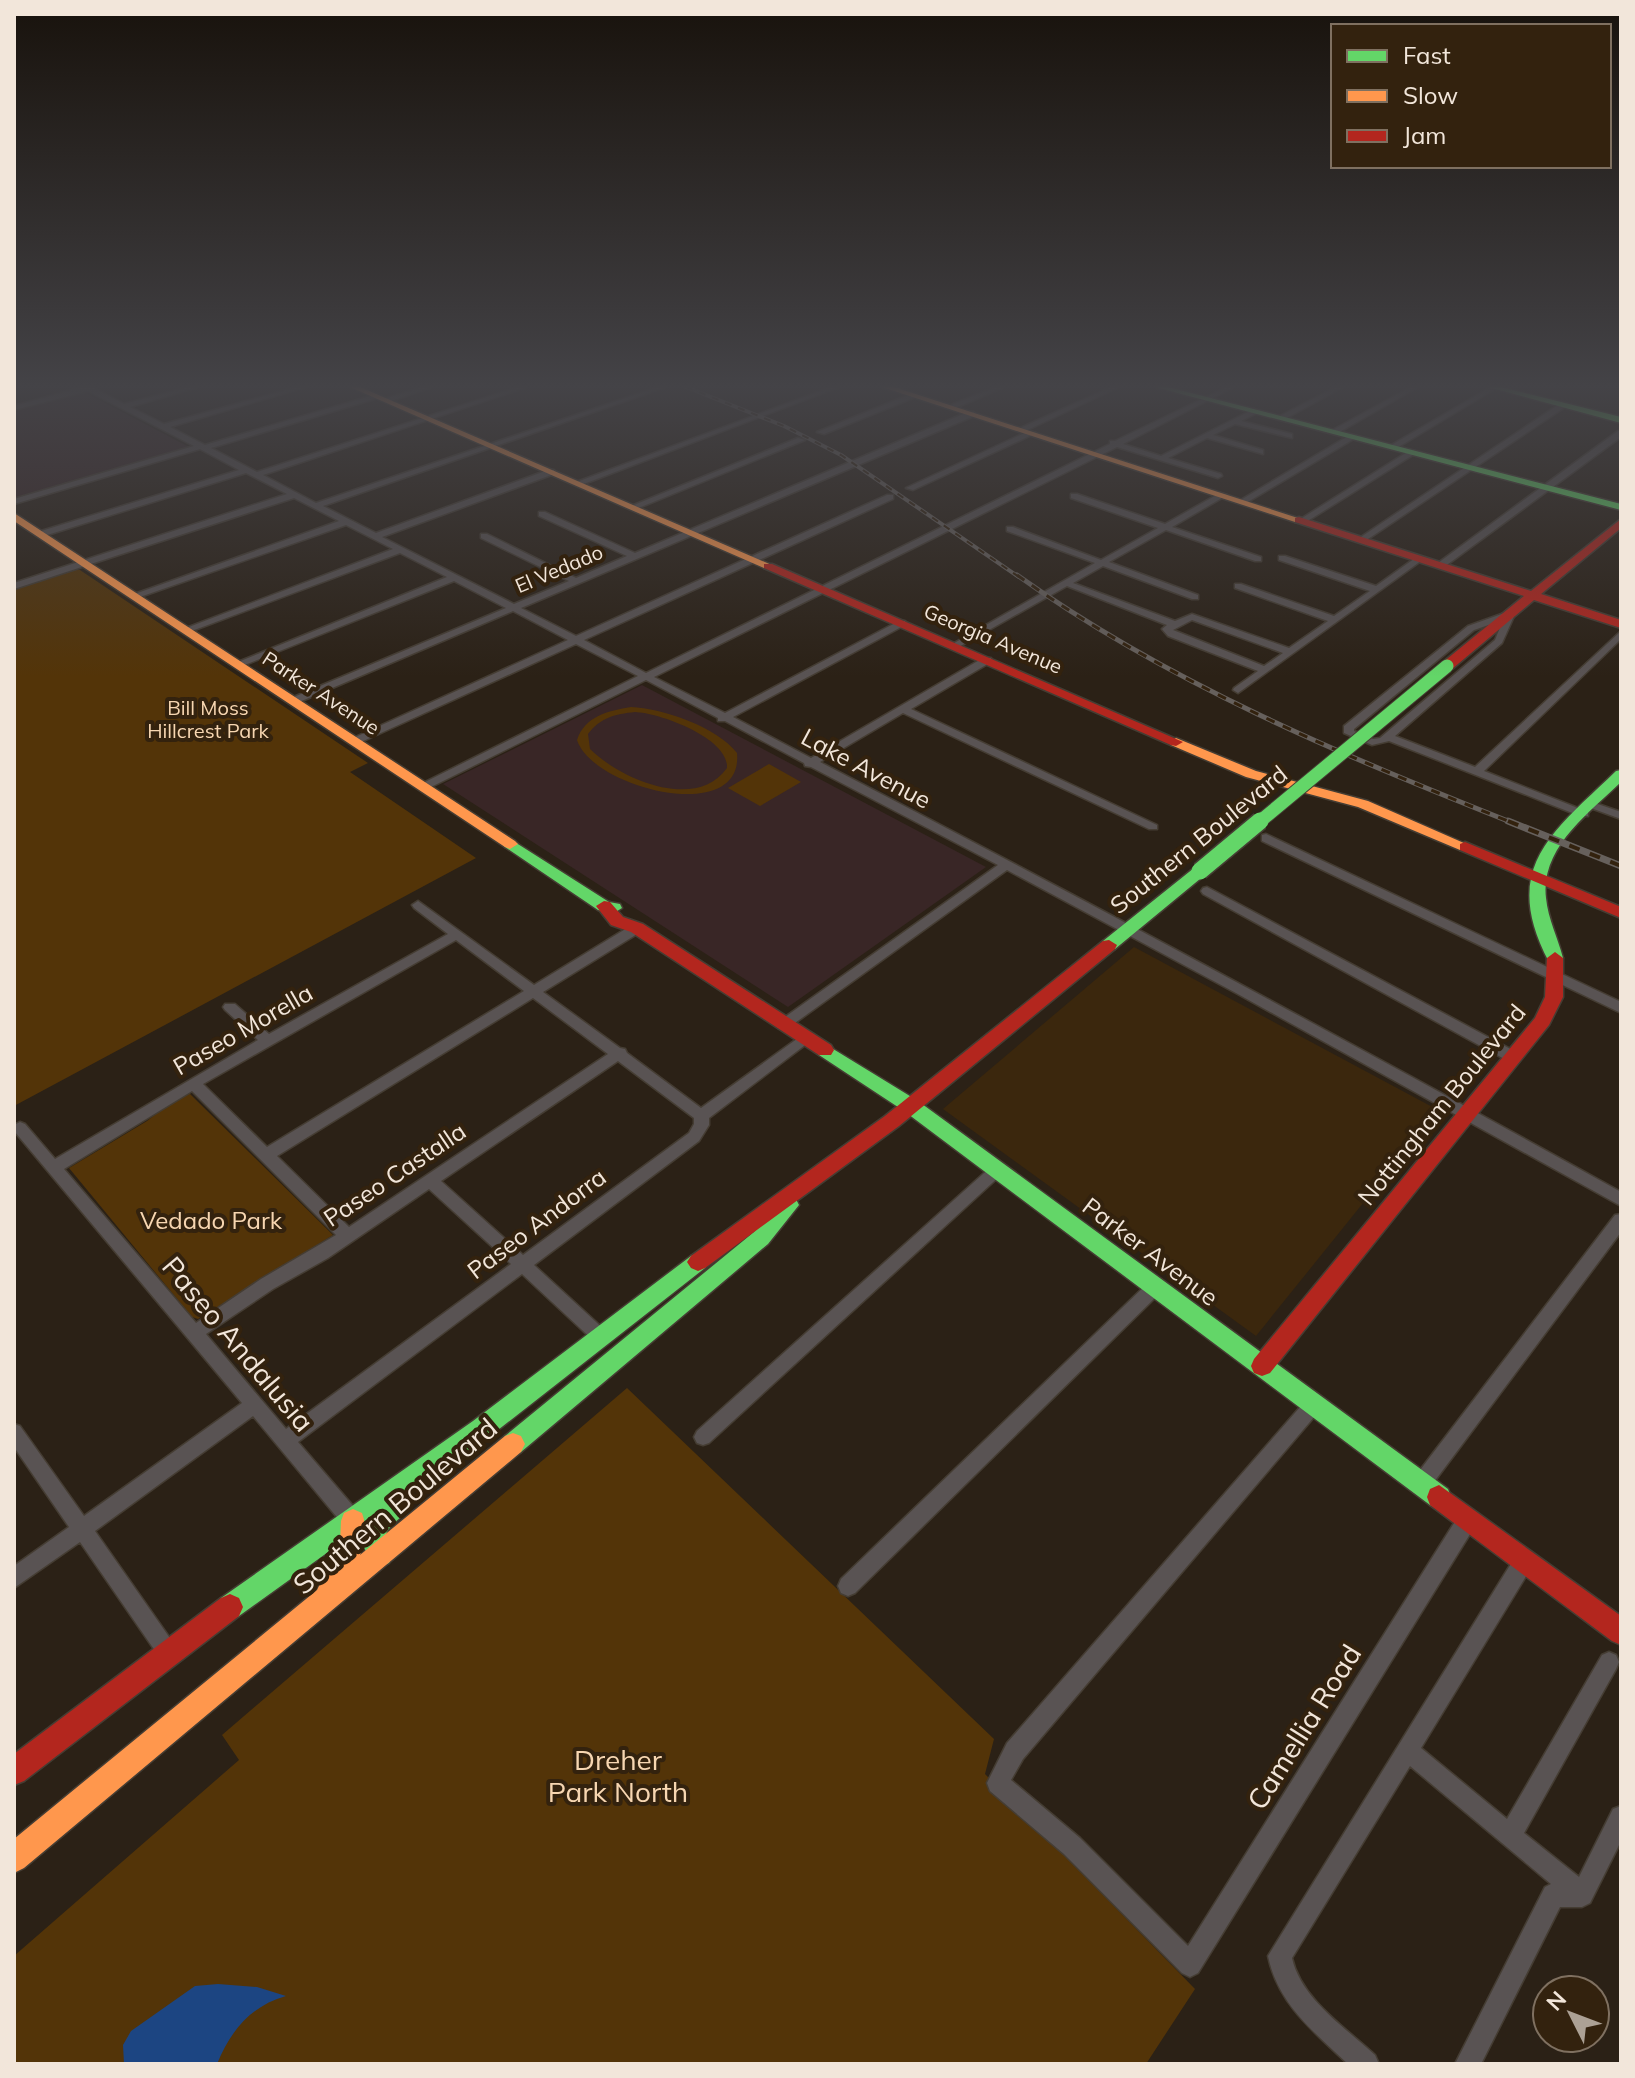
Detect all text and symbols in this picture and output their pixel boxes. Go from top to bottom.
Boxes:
legend [1331,24,1611,168]
text: Fast [1403,40,1451,70]
text: Slow [1403,80,1458,110]
text: Jam [1403,120,1446,150]
street label: El Vedado [511,539,606,598]
street label: Georgia Avenue [920,598,1066,679]
street label: Parker Avenue [258,645,385,740]
park label: Bill Moss Hillcrest Park [147,695,270,743]
street label: Lake Avenue [797,721,936,815]
street label: Southern Boulevard [1104,759,1293,920]
street label: Paseo Morella [167,977,318,1081]
street label: Nottingham Boulevard [1351,998,1532,1211]
street label: Paseo Castalla [318,1116,471,1233]
street label: Paseo Andorra [461,1161,612,1285]
street label: Parker Avenue [1077,1191,1224,1312]
park label: Vedado Park [140,1205,283,1235]
street label: Paseo Andalusia [155,1249,322,1438]
street label: Southern Boulevard [285,1410,504,1601]
street label: Camellia Road [1239,1638,1368,1816]
park label: Dreher Park North [548,1742,688,1809]
north arrow [1531,1974,1611,2054]
text: N [1540,1985,1572,2016]

